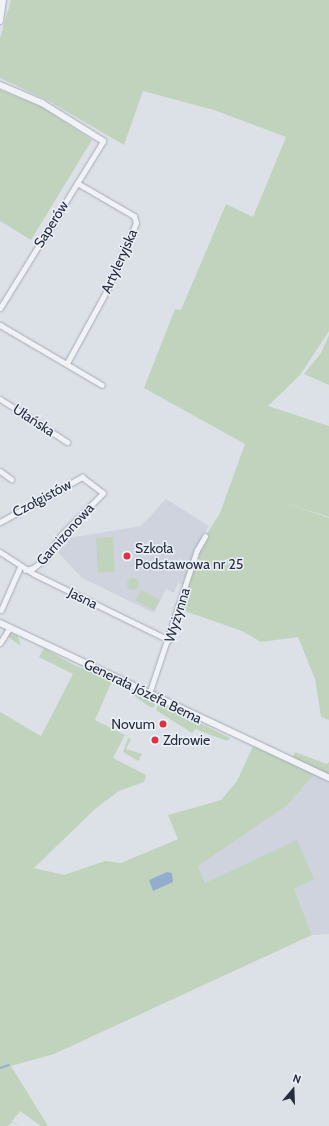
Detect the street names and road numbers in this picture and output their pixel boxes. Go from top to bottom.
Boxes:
street label: Saperów [30,198,72,250]
street label: Artyleryjska [97,226,141,296]
street label: Ułańska [10,400,58,440]
street label: Czołgistów [10,475,74,521]
street label: Garnizonowa [33,499,97,569]
street label: Jasna [66,584,100,612]
street label: Wyżynna [161,586,193,644]
street label: Generała Józefa Bema [81,655,205,727]

